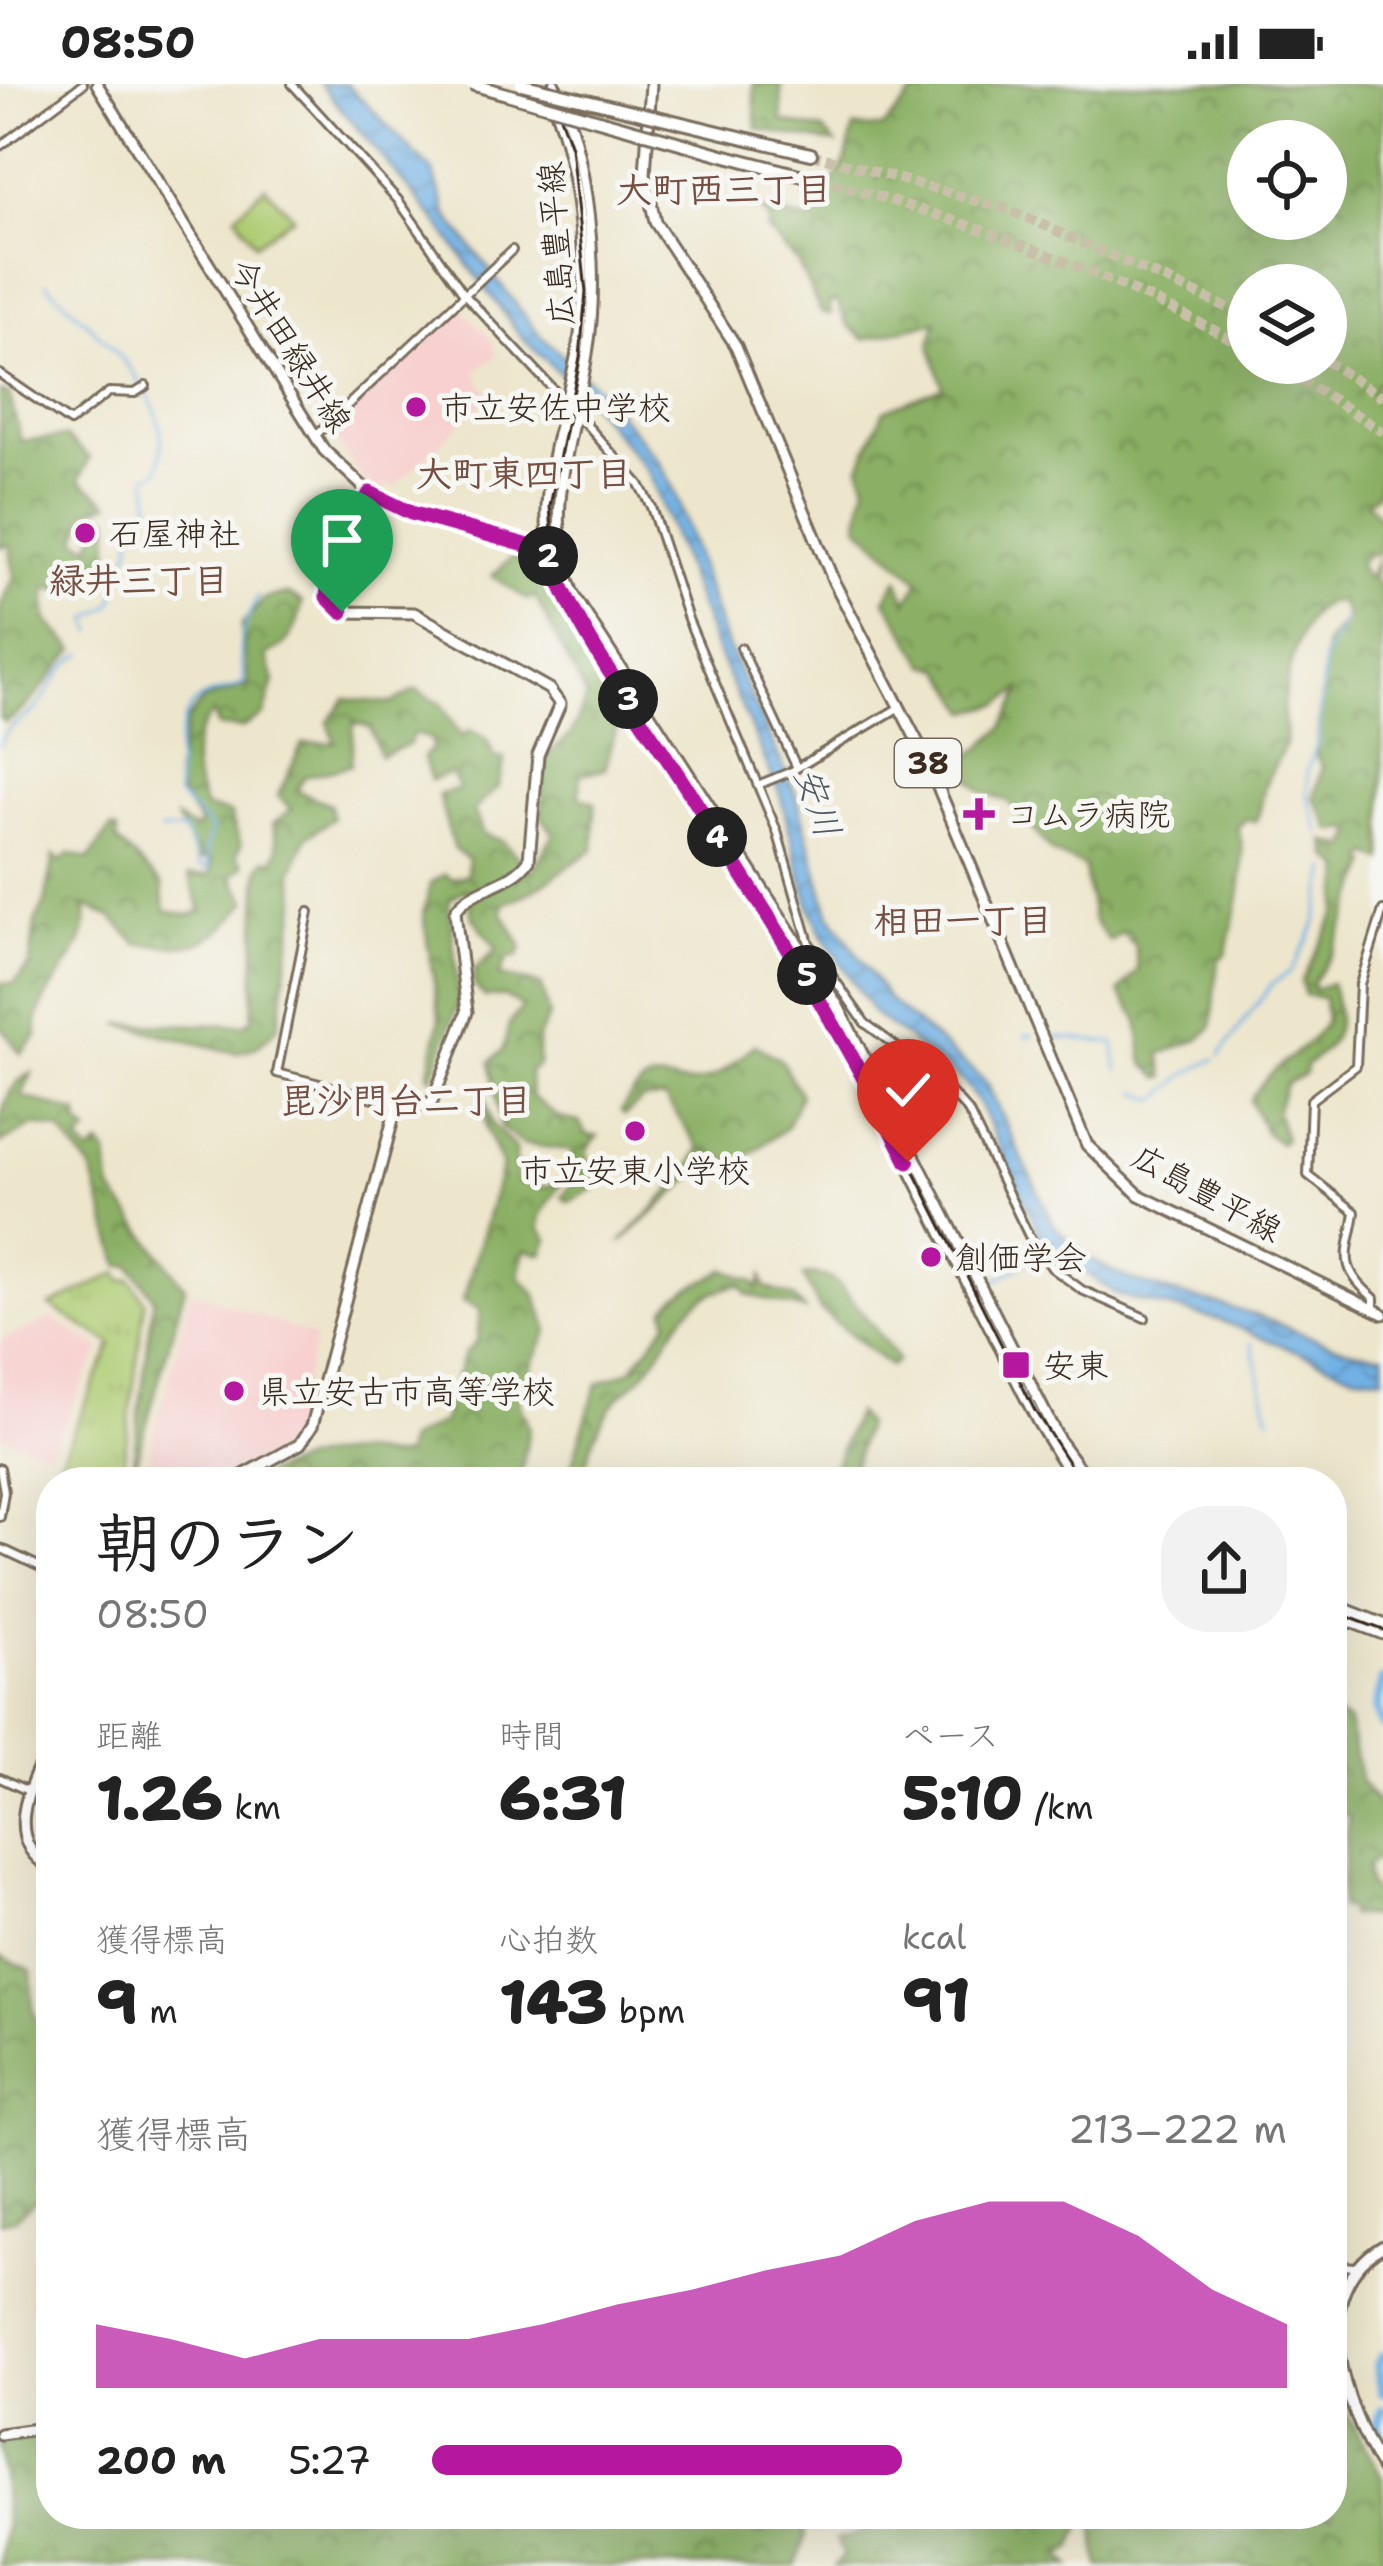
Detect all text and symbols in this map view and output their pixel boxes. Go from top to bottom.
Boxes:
text: 08:50 [60,12,196,72]
map controls [1227,120,1347,384]
button: locate [1227,120,1347,240]
street label: 広島豊平線 [528,160,584,328]
district label: 大町西三丁目 [616,165,832,214]
street label: 今井田緑井線 [219,249,363,441]
button: layers [1227,264,1347,384]
place label: 市立安佐中学校 [440,385,671,430]
marker: 市立安佐中学校 [403,394,429,420]
district label: 大町東四丁目 [416,449,632,498]
pin [291,489,393,612]
icon: arrive [309,507,375,573]
place label: 石屋神社 [109,511,241,556]
marker: 石屋神社 [72,520,98,546]
pin: 2 [518,526,578,586]
text: 2 [536,533,560,578]
district label: 緑井三丁目 [49,556,229,605]
pin: 3 [598,669,658,729]
text: 3 [616,676,640,721]
road number: 38 [895,739,961,787]
water label: 安川 [783,760,853,844]
place label: コムラ病院 [1006,792,1170,837]
marker: コムラ病院 [963,798,995,830]
pin: 4 [687,807,747,867]
text: 4 [705,814,729,859]
district label: 相田一丁目 [873,896,1053,945]
pin: 5 [777,945,837,1005]
text: 5 [797,952,817,997]
pin [857,1039,959,1162]
icon: check [875,1057,941,1123]
district label: 毘沙門台二丁目 [280,1076,532,1125]
marker: 市立安東小学校 [622,1118,648,1144]
street label: 広島豊平線 [1124,1133,1290,1253]
place label: 市立安東小学校 [520,1148,751,1193]
place label: 創価学会 [955,1235,1087,1280]
marker: 創価学会 [918,1244,944,1270]
place label: 安東 [1043,1343,1109,1388]
marker: 安東 [1000,1349,1032,1381]
place label: 県立安古市高等学校 [258,1369,555,1414]
marker: 県立安古市高等学校 [221,1378,247,1404]
text: 朝のラン [96,1499,360,1587]
button: share [1161,1506,1287,1632]
text: 08:50 [96,1588,209,1640]
text: 距離 [96,1713,162,1758]
text: 時間 [499,1713,565,1758]
text: ペース [902,1713,999,1758]
text: 1.26 [96,1758,223,1838]
text: 6:31 [499,1758,627,1838]
text: 5:10 [902,1758,1023,1838]
text: km [223,1785,281,1830]
text: /km [1023,1785,1093,1830]
text: kcal [902,1915,966,1960]
text: 獲得標高 [96,1917,228,1962]
text: 心拍数 [499,1917,598,1962]
text: 91 [902,1960,971,2040]
text: 9 [96,1962,138,2042]
text: 143 [499,1962,608,2042]
text: m [138,1989,178,2034]
text: bpm [608,1989,685,2034]
text: 213–222 m [1068,2103,1287,2155]
text: 獲得標高 [96,2108,252,2160]
text: 200 m [96,2434,226,2486]
text: 5:27 [288,2434,371,2486]

